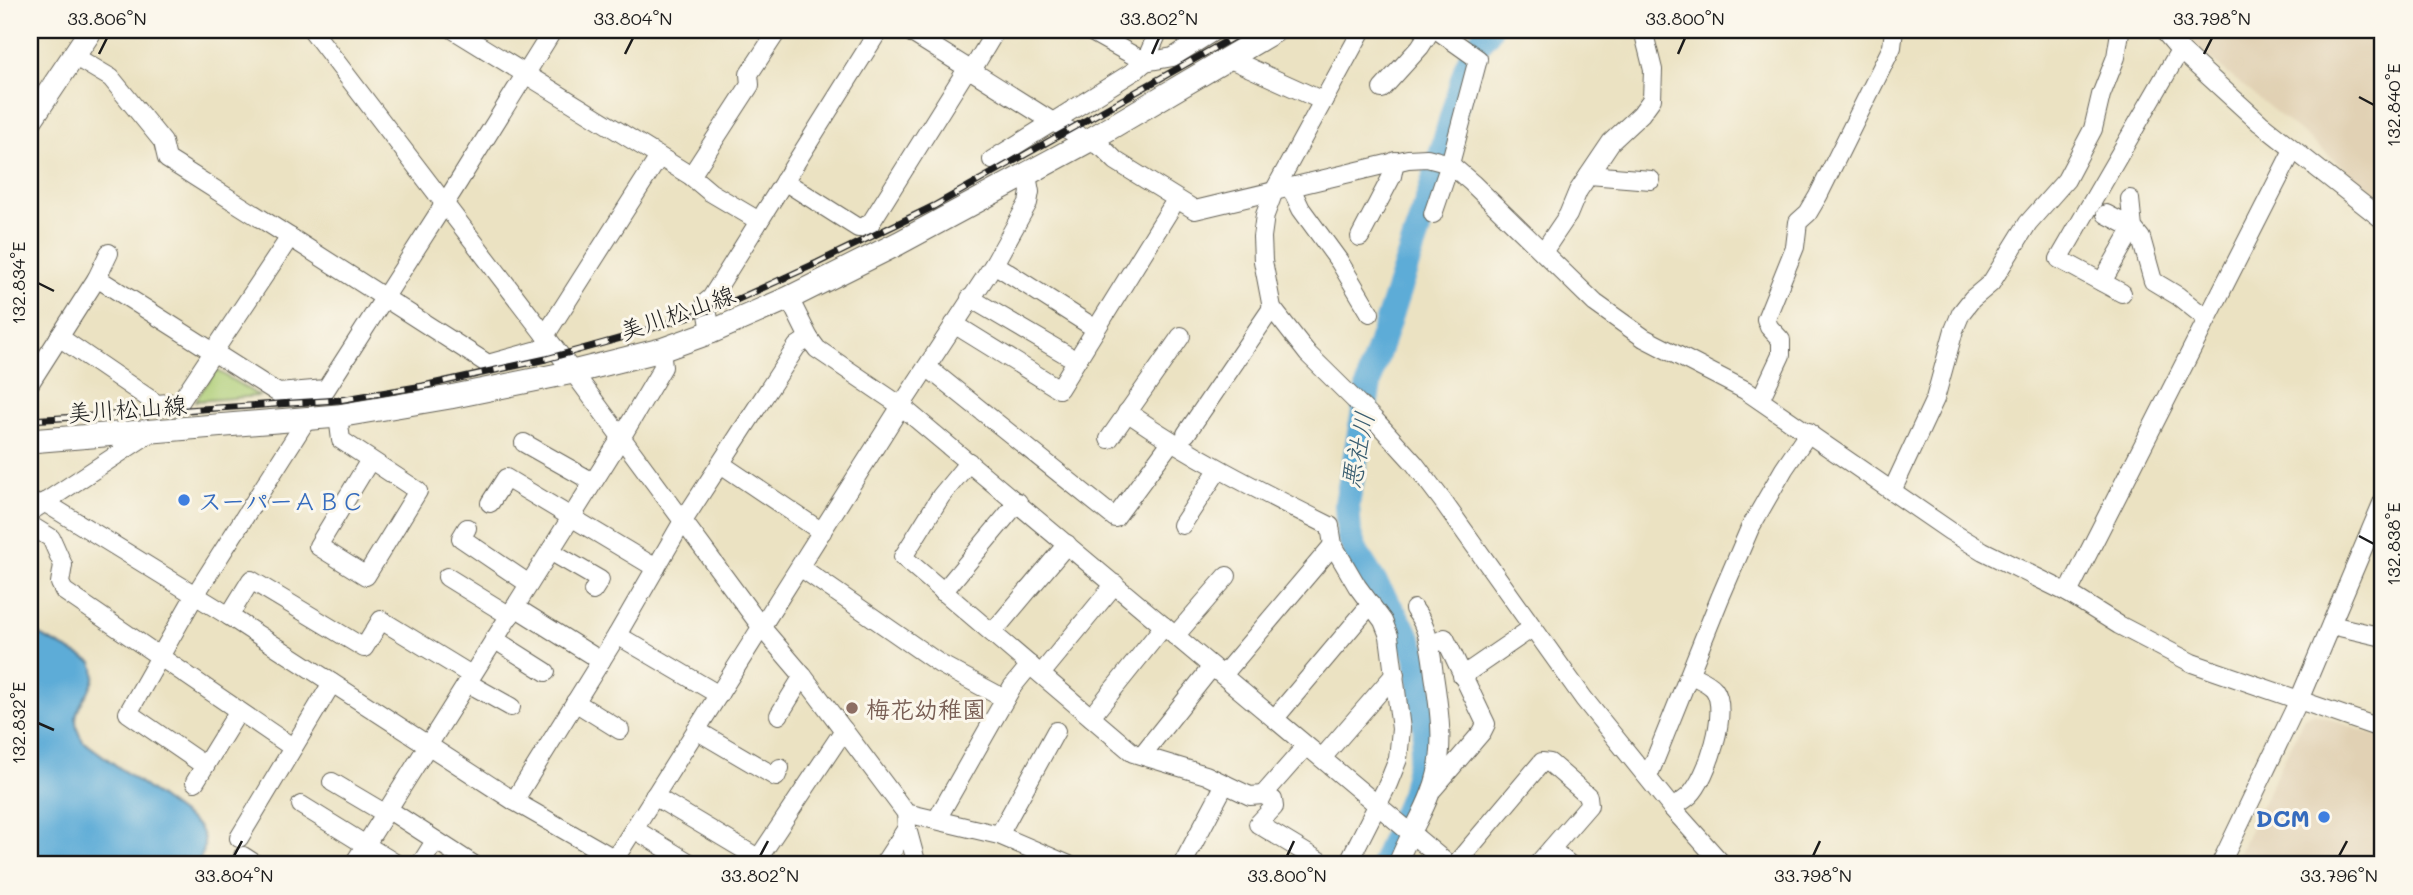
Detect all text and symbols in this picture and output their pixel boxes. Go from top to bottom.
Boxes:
text: 33.806°N [67,6,147,30]
text: 33.804°N [593,6,673,30]
text: 33.802°N [1120,6,1198,30]
text: 33.800°N [1645,6,1725,30]
text: 33.798°N [2173,6,2251,30]
text: 132.840°E [2381,63,2405,147]
text: 132.834°E [6,241,30,325]
street label: 美川松山線 [615,278,739,346]
street label: 美川松山線 [66,388,188,428]
water label: 悪社川 [1333,408,1381,492]
place label: スーパーＡＢＣ [198,485,365,516]
marker: スーパーＡＢＣ [176,492,192,508]
text: 132.838°E [2381,502,2405,586]
text: 132.832°E [6,682,30,764]
place label: 梅花幼稚園 [866,693,986,724]
marker: 梅花幼稚園 [844,700,860,716]
place label: DCM [2256,802,2310,833]
marker: DCM [2316,809,2332,825]
text: 33.804°N [194,863,274,887]
text: 33.802°N [721,863,799,887]
text: 33.800°N [1247,863,1327,887]
text: 33.798°N [1774,863,1852,887]
text: 33.796°N [2300,863,2378,887]

